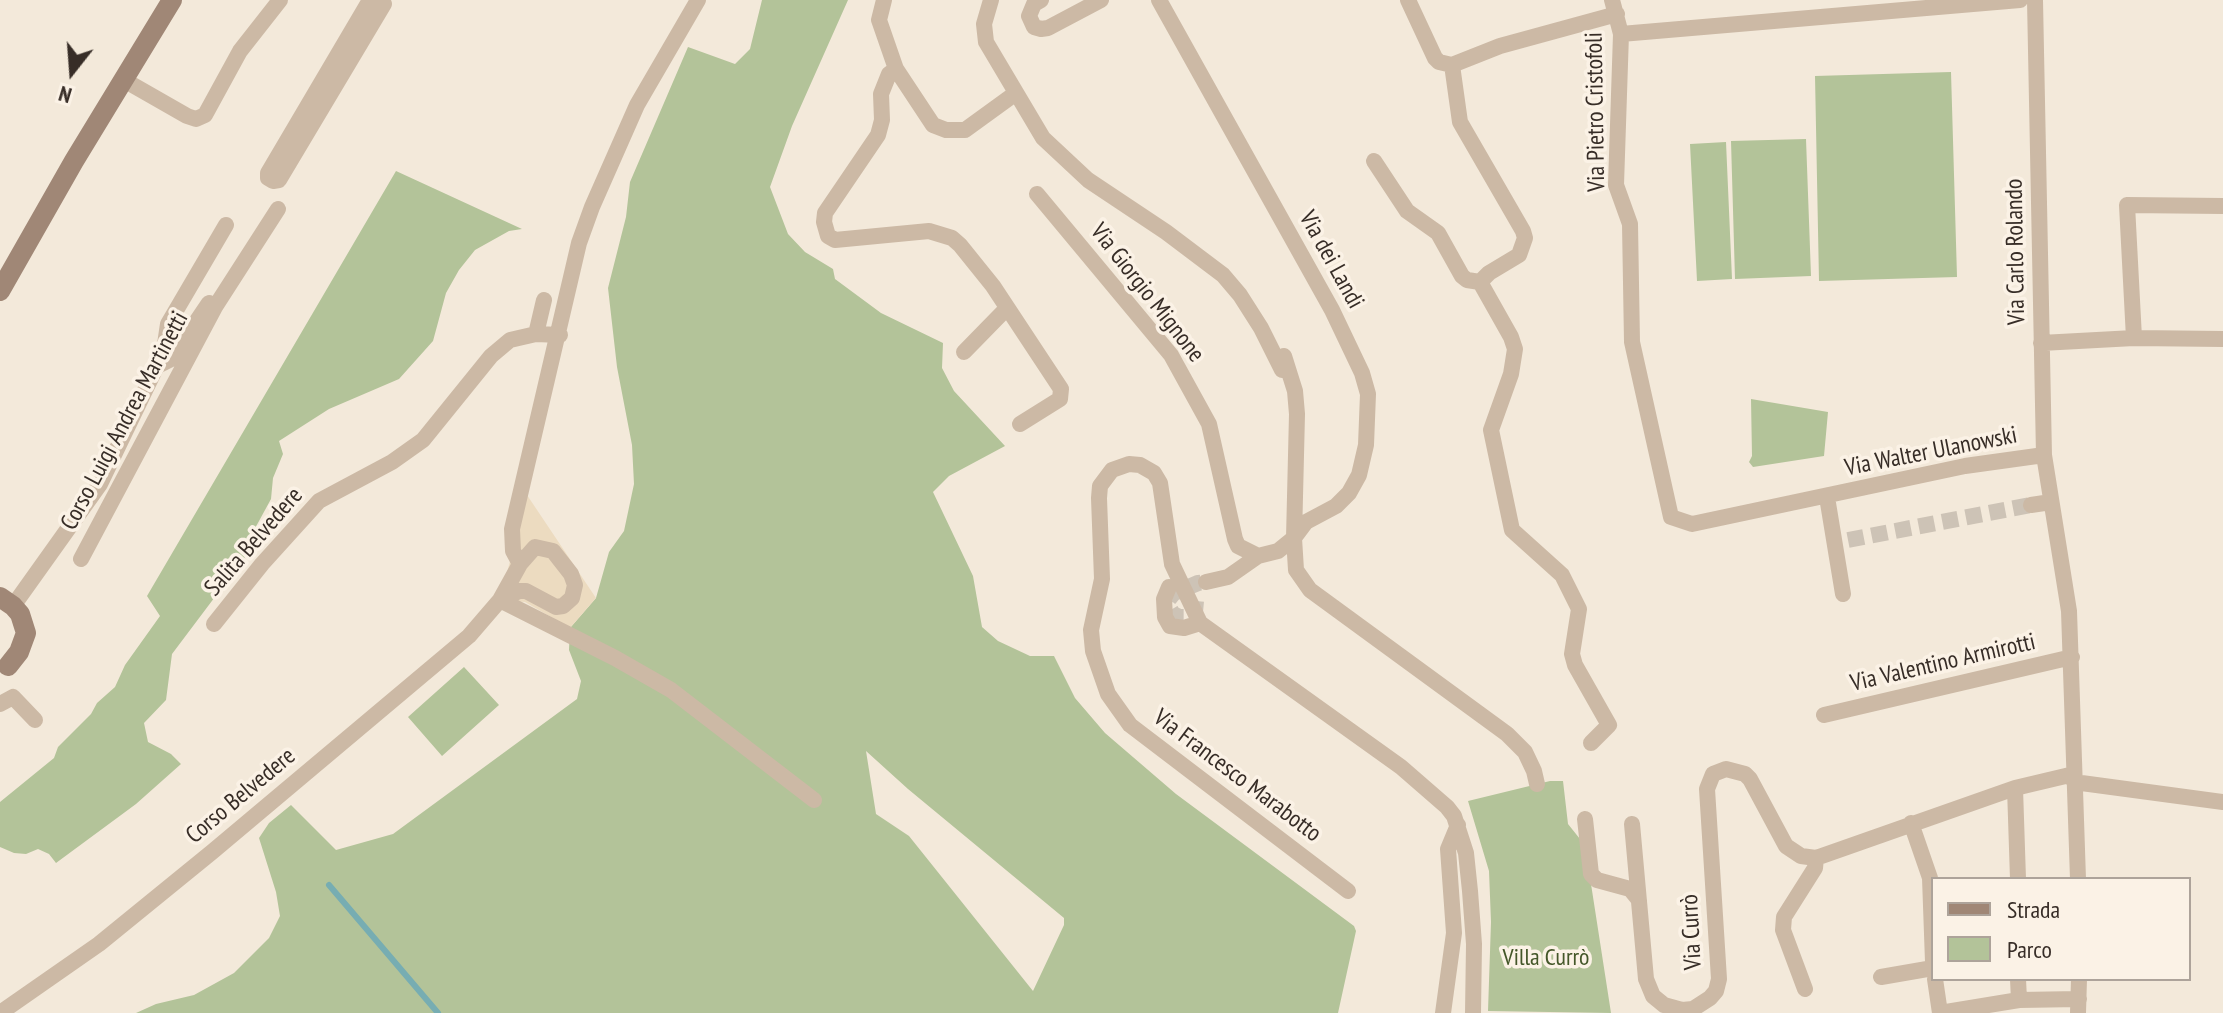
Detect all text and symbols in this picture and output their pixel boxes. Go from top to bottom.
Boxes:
north arrow [32,32,112,112]
street label: Via Pietro Cristofoli [1580,32,1612,192]
text: N [55,80,75,110]
street label: Via Carlo Rolando [2000,179,2032,325]
street label: Via dei Landi [1292,206,1370,314]
street label: Via Giorgio Mignone [1084,218,1210,368]
street label: Corso Luigi Andrea Martinetti [55,307,195,535]
street label: Via Walter Ulanowski [1843,421,2019,483]
street label: Salita Belvedere [199,482,309,602]
street label: Via Valentino Armirotti [1848,628,2038,698]
street label: Via Francesco Marabotto [1147,704,1327,848]
street label: Corso Belvedere [181,742,301,850]
legend [1931,877,2191,981]
street label: Via Currò [1676,893,1708,971]
text: Strada [2007,894,2060,925]
text: Parco [2007,934,2052,965]
park label: Villa Currò [1503,944,1589,972]

